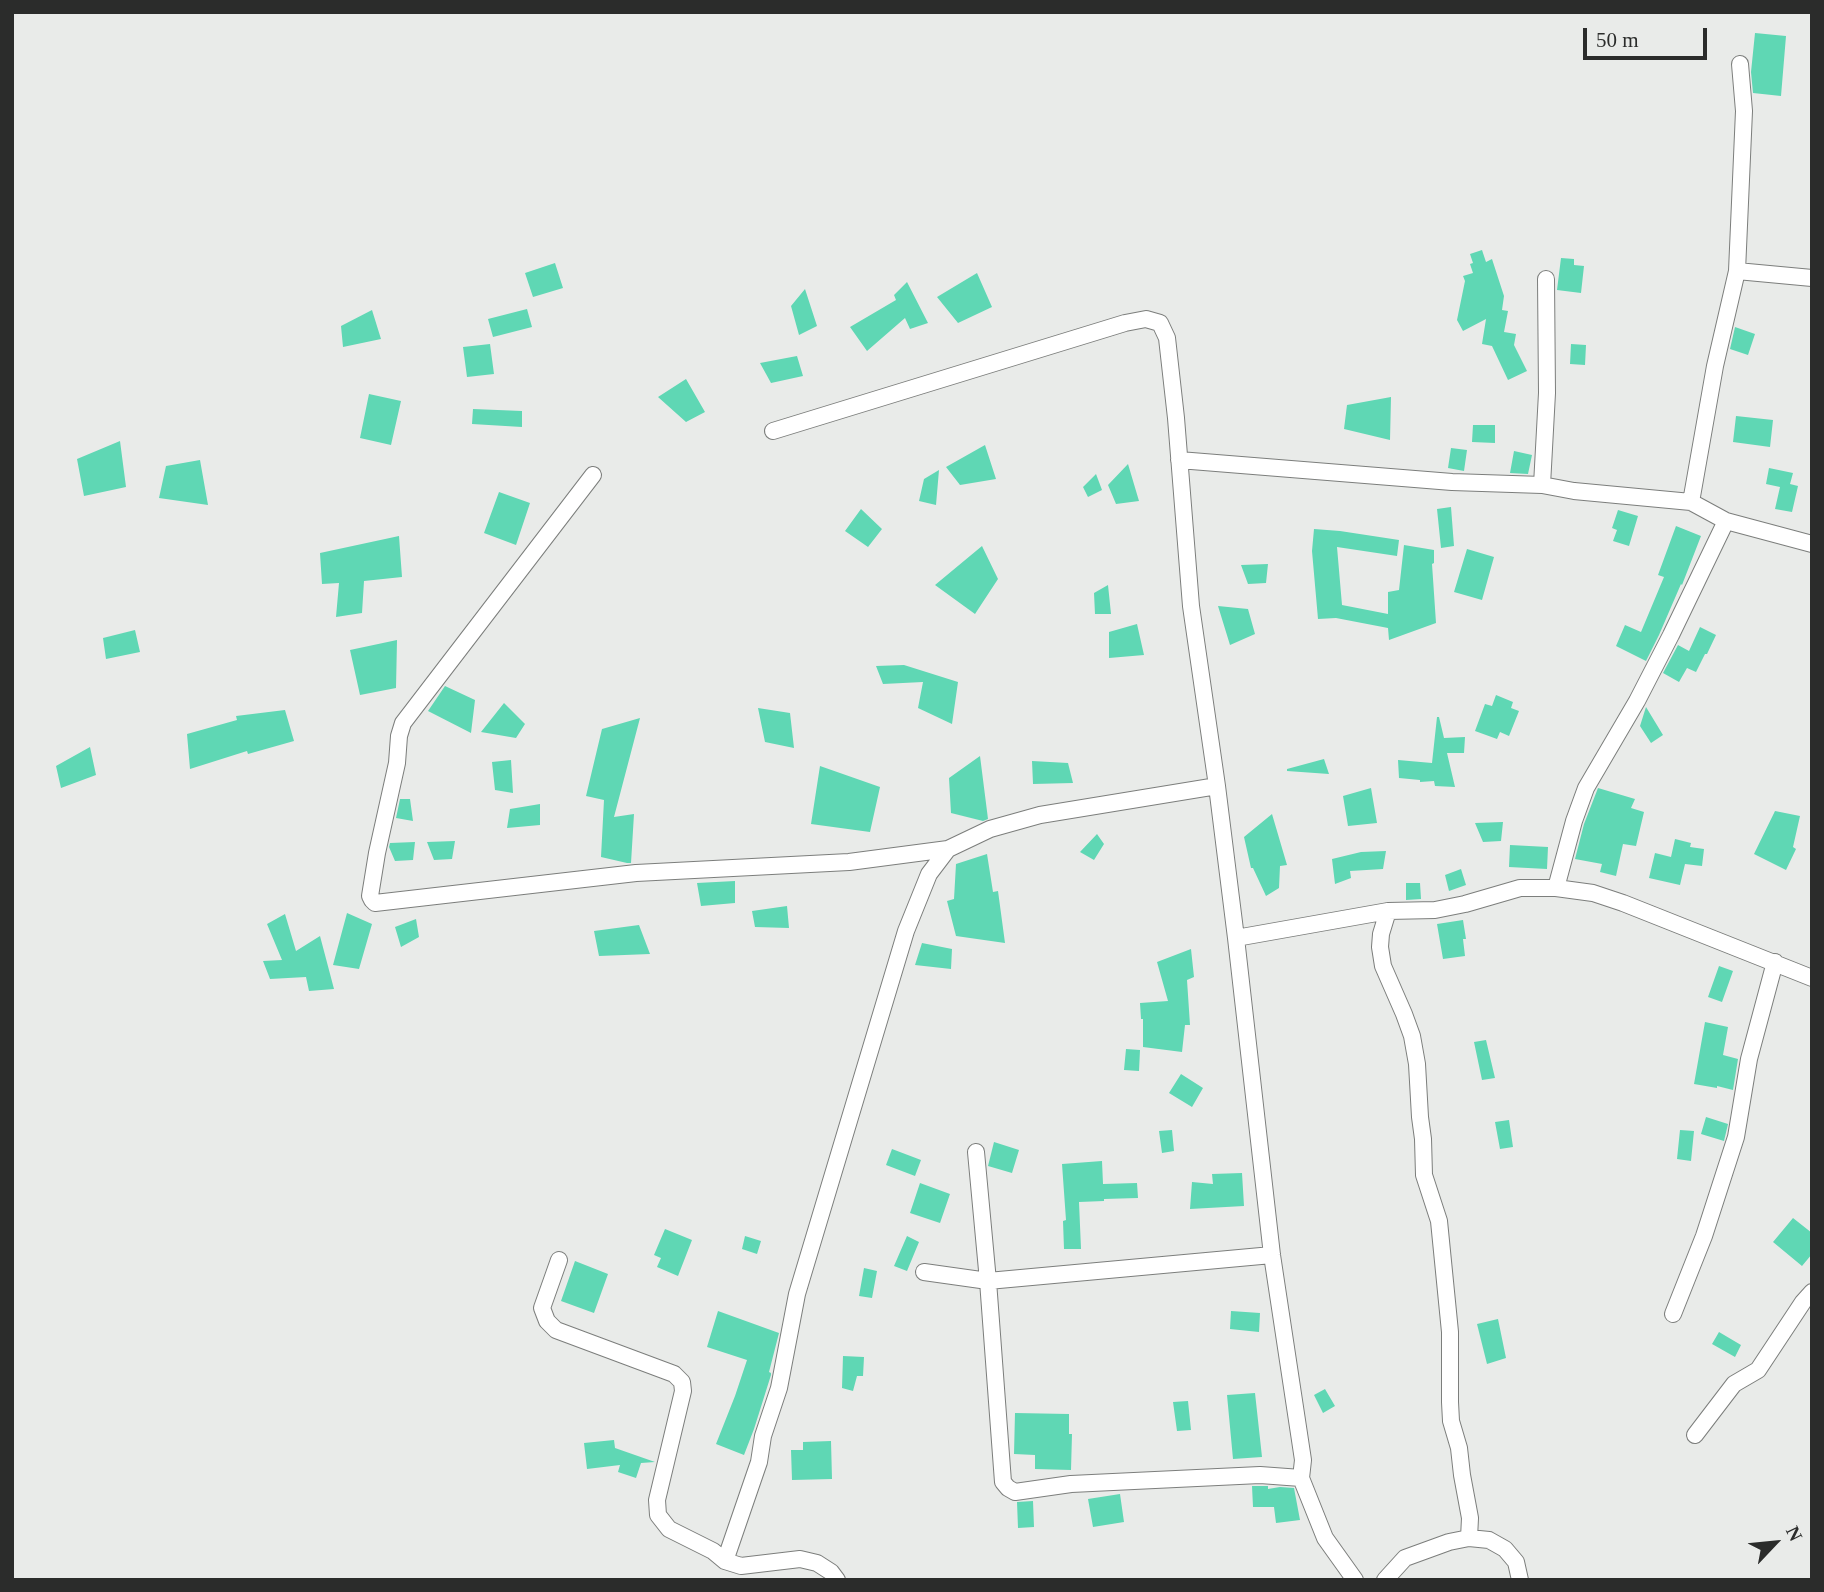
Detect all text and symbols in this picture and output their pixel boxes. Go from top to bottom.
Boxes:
scale bar [1586,14,1710,58]
text: 50 m [1596,28,1639,52]
north arrow [1740,1508,1810,1578]
text: N [1782,1523,1807,1544]

